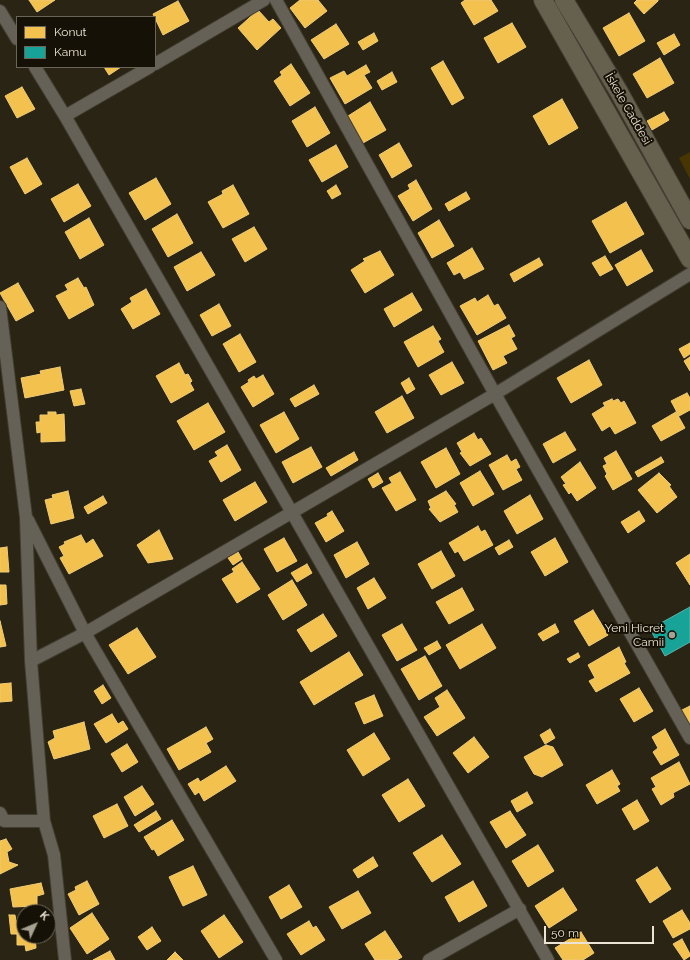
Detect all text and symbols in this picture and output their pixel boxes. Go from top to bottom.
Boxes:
legend [16,16,156,68]
text: Konut [54,25,87,39]
text: Kamu [54,45,86,59]
street label: İskele Caddesi [602,71,654,147]
place label: Yeni Hicret Camii [604,621,664,649]
marker: Yeni Hicret Camii [667,630,677,640]
north arrow [16,904,56,944]
text: K [37,909,51,923]
scale bar [546,918,656,944]
text: 50 m [551,926,579,940]

